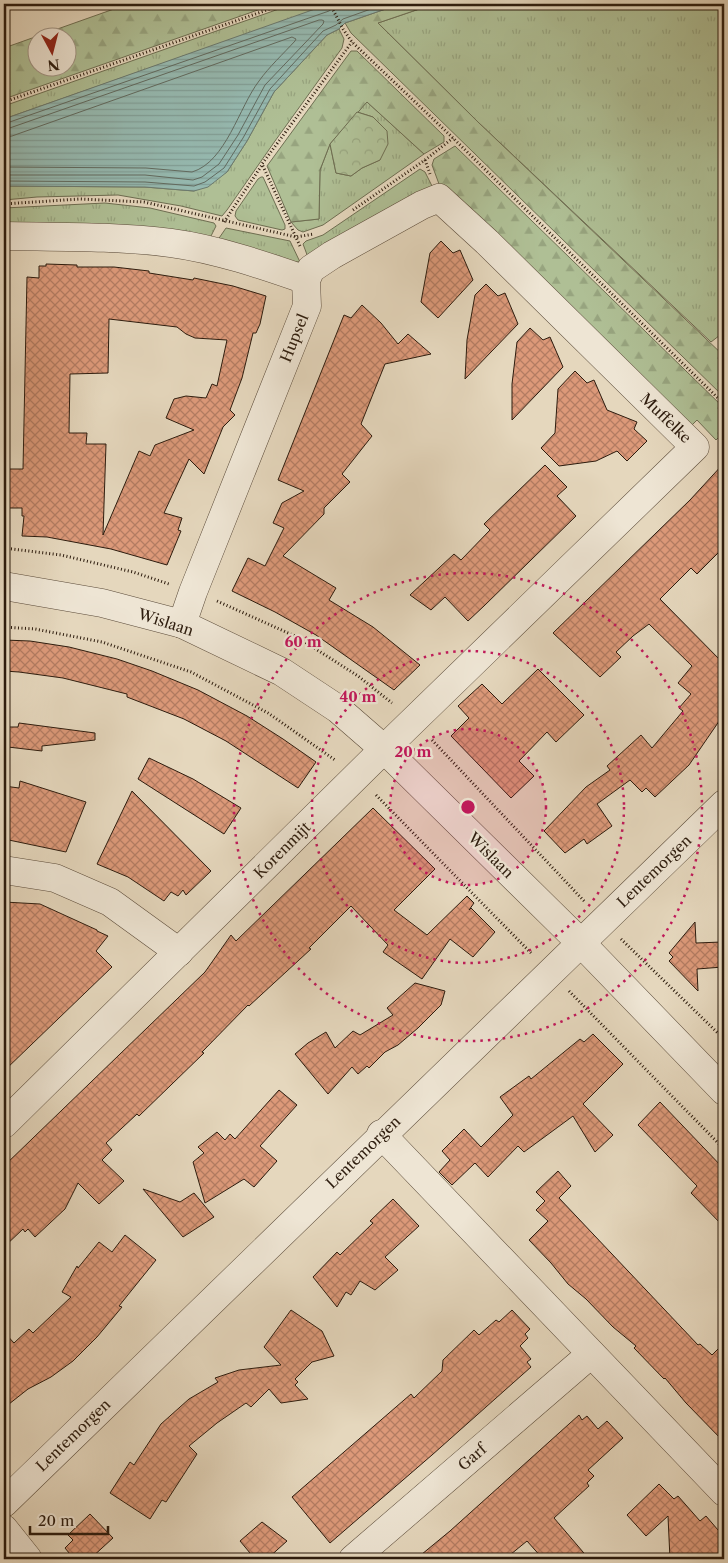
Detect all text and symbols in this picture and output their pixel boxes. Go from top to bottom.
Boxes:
north arrow [28,28,78,78]
text: N [46,55,61,75]
street label: Hupsel [276,311,312,365]
street label: Muffelke [637,389,695,447]
street label: Wislaan [135,604,197,640]
text: 60 m [284,632,322,651]
text: 40 m [339,687,377,706]
text: 20 m [394,742,432,761]
centre of rings [459,798,477,816]
street label: Korenmijt [250,817,315,882]
street label: Wislaan [463,827,518,882]
street label: Lentemorgen [613,830,696,911]
street label: Lentemorgen [322,1111,405,1192]
street label: Lentemorgen [32,1394,115,1475]
street label: Garf [454,1438,491,1475]
scale bar [30,1503,108,1535]
text: 20 m [38,1511,74,1530]

